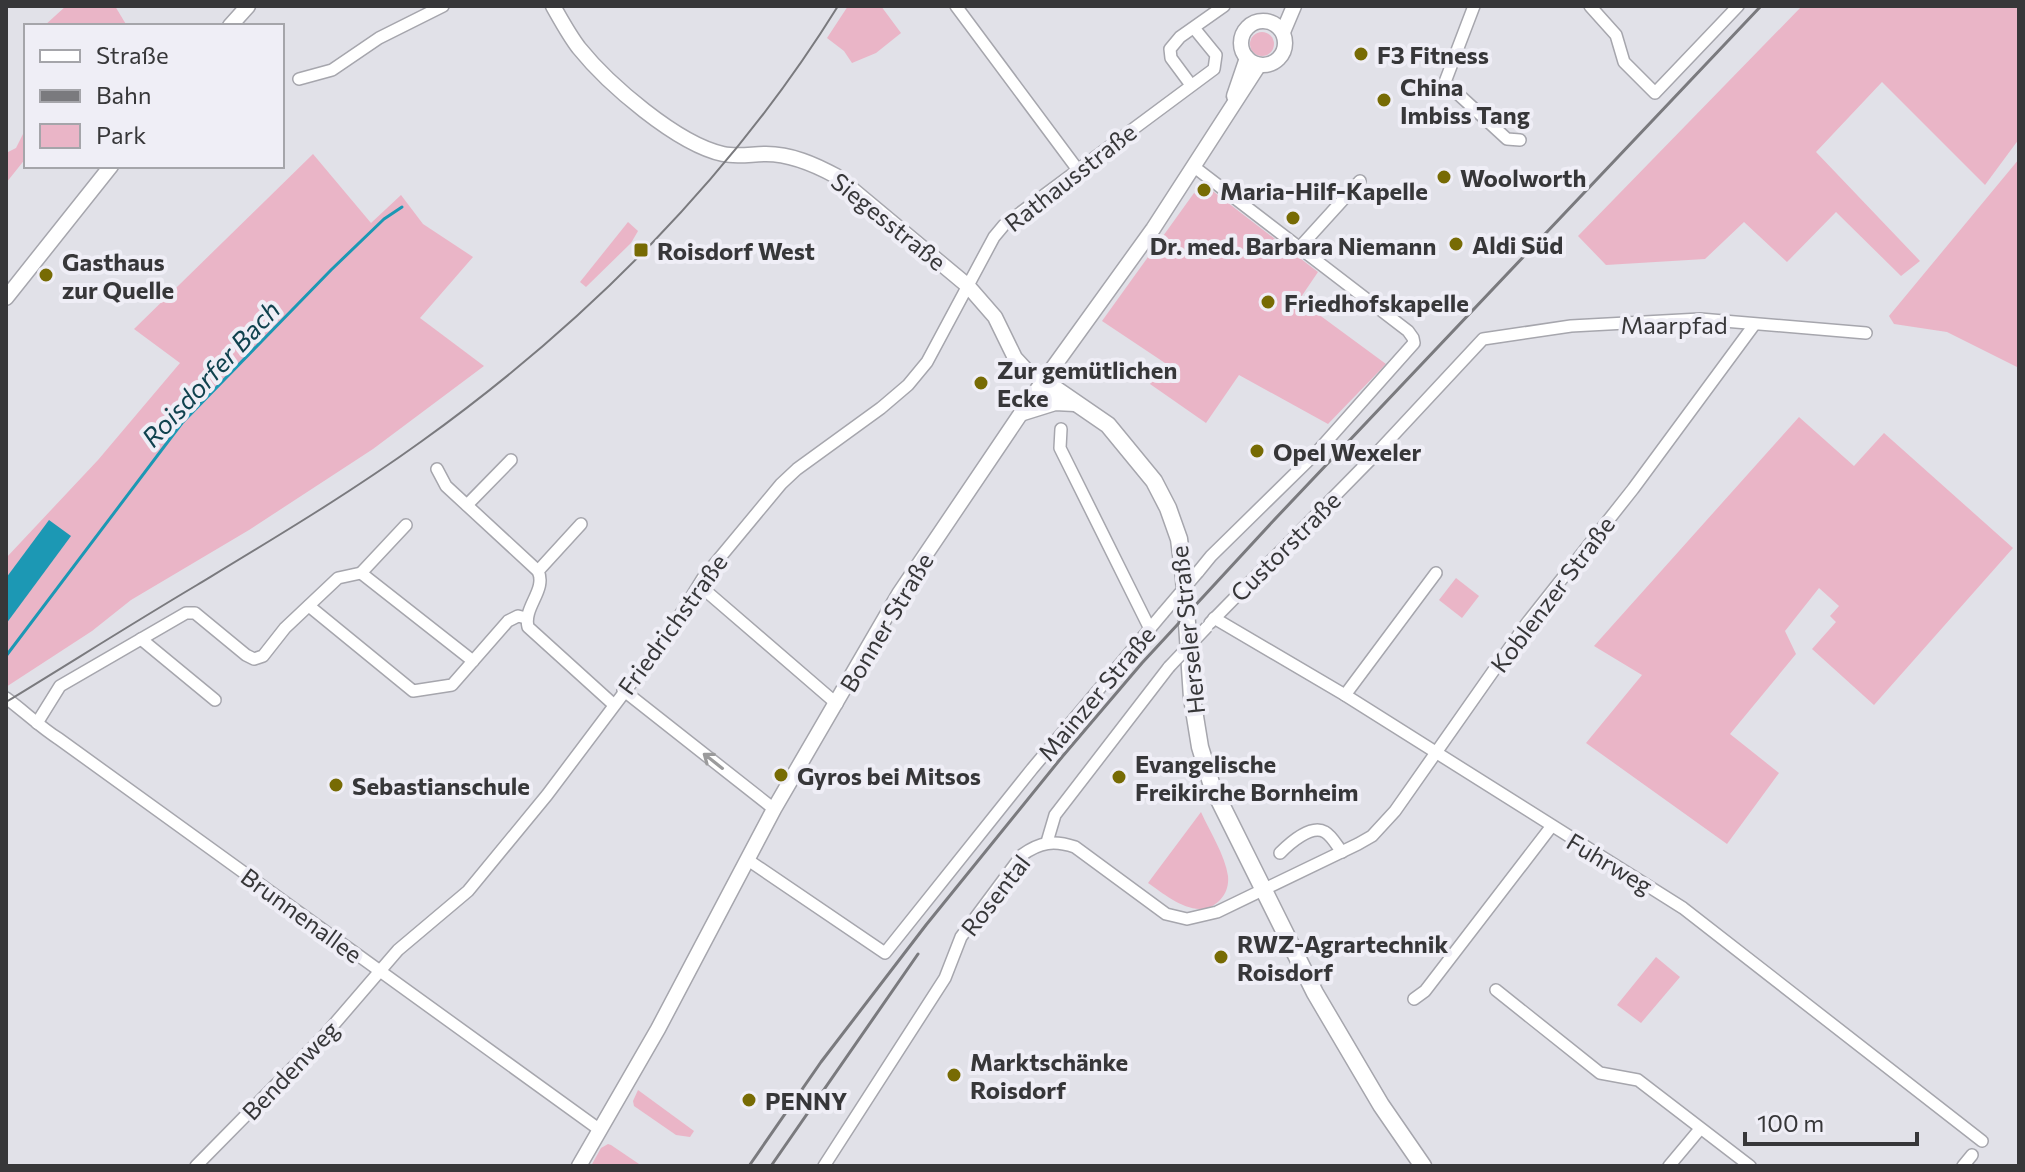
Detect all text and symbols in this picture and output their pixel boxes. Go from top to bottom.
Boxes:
legend [24,24,284,168]
text: Straße [96,40,169,69]
place label: F3 Fitness [1377,40,1489,69]
marker: F3 Fitness [1352,45,1370,63]
place label: China Imbiss Tang [1400,72,1530,129]
text: Bahn [96,80,152,109]
marker: China Imbiss Tang [1375,91,1393,109]
street label: Rathausstraße [998,117,1142,237]
text: Park [96,120,146,149]
place label: Woolworth [1460,163,1586,192]
street label: Siegesstraße [826,166,952,276]
marker: Woolworth [1435,168,1453,186]
place label: Maria-Hilf-Kapelle [1220,176,1428,205]
marker: Maria-Hilf-Kapelle [1195,181,1213,199]
marker: Dr. med. Barbara Niemann [1284,209,1302,227]
place label: Aldi Süd [1472,230,1563,259]
place label: Dr. med. Barbara Niemann [1150,231,1436,260]
marker: Aldi Süd [1447,235,1465,253]
place label: Roisdorf West [657,236,815,265]
marker: Roisdorf West [632,241,650,259]
place label: Gasthaus zur Quelle [62,247,174,304]
marker: Gasthaus zur Quelle [37,266,55,284]
place label: Friedhofskapelle [1284,288,1469,317]
marker: Friedhofskapelle [1259,293,1277,311]
water label: Roisdorfer Bach [134,294,286,452]
street label: Maarpfad [1620,310,1728,339]
place label: Zur gemütlichen Ecke [997,355,1177,412]
marker: Zur gemütlichen Ecke [972,374,990,392]
place label: Opel Wexeler [1273,437,1421,466]
marker: Opel Wexeler [1248,442,1266,460]
street label: Custorstraße [1224,485,1346,607]
street label: Koblenzer Straße [1484,510,1620,678]
street label: Herseler Straße [1164,544,1210,716]
street label: Bonner Straße [833,547,939,697]
street label: Friedrichstraße [611,548,733,700]
street label: Mainzer Straße [1031,620,1161,766]
place label: Evangelische Freikirche Bornheim [1135,749,1358,806]
one-way arrow [703,752,724,769]
place label: Gyros bei Mitsos [797,761,981,790]
marker: Gyros bei Mitsos [772,766,790,784]
marker: Evangelische Freikirche Bornheim [1110,768,1128,786]
place label: Sebastianschule [352,771,530,800]
marker: Sebastianschule [327,776,345,794]
street label: Fuhrweg [1562,826,1658,900]
street label: Rosental [954,849,1036,941]
street label: Brunnenallee [236,861,368,969]
place label: RWZ-Agrartechnik Roisdorf [1237,929,1448,986]
marker: RWZ-Agrartechnik Roisdorf [1212,948,1230,966]
street label: Bendenweg [236,1014,344,1126]
place label: Marktschänke Roisdorf [970,1047,1128,1104]
marker: Marktschänke Roisdorf [945,1066,963,1084]
place label: PENNY [765,1086,847,1115]
marker: PENNY [740,1091,758,1109]
scale bar [1745,1096,1917,1146]
text: 100 m [1757,1108,1824,1137]

